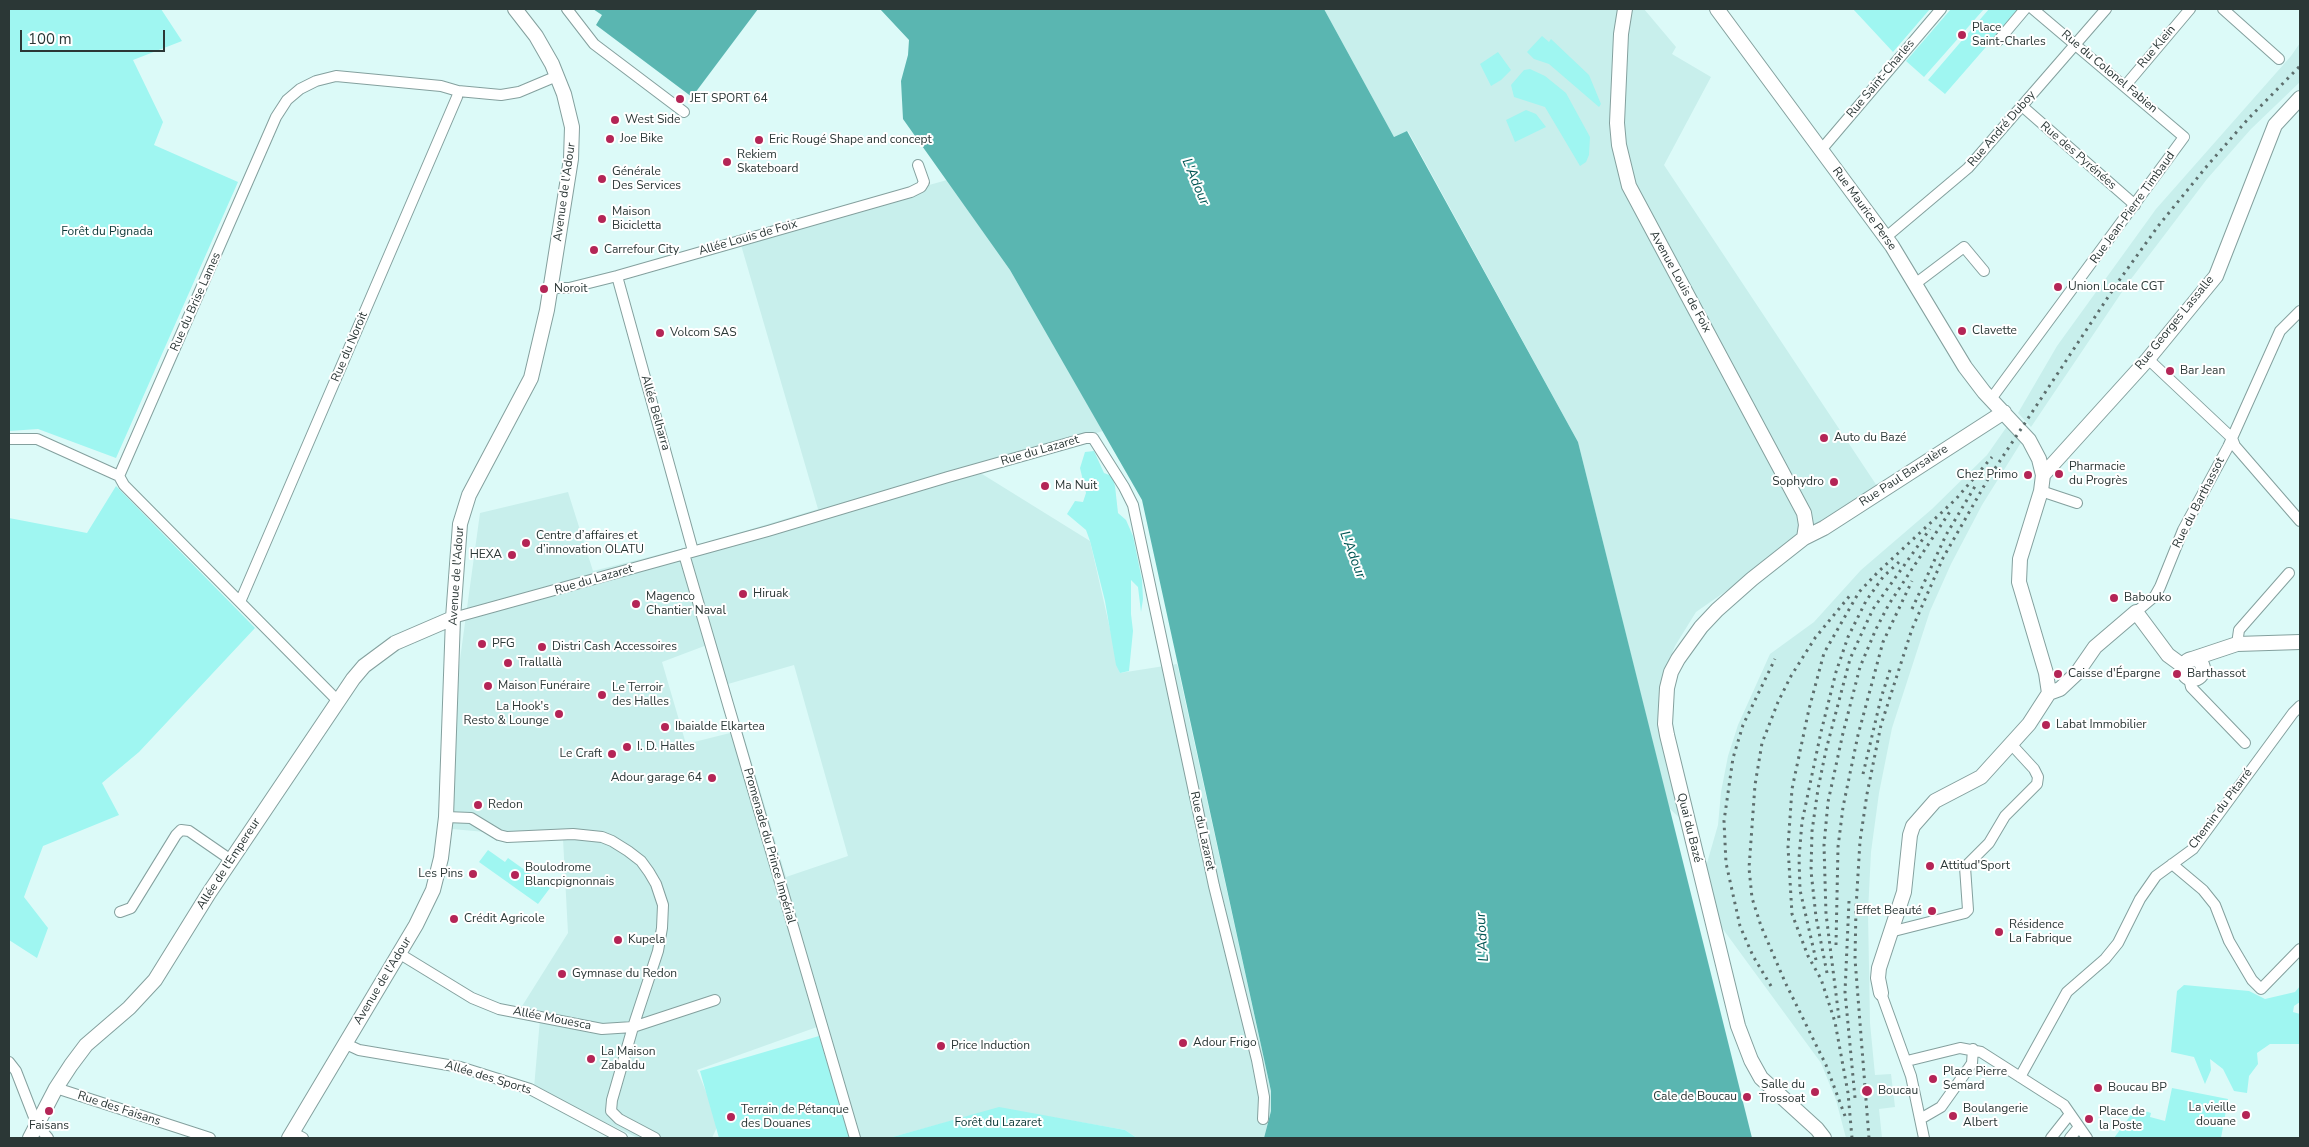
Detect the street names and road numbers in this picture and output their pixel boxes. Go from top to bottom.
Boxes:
street label: Rue Klein [2135,23,2179,71]
street label: Rue du Colonel Fabien [2058,28,2160,116]
street label: Rue Saint-Charles [1844,37,1918,121]
street label: Rue André Duboy [1965,88,2039,170]
street label: Rue des Pyrénées [2037,119,2119,193]
street label: Avenue de l'Adour [551,142,579,242]
street label: Rue Jean-Pierre Timbaud [2088,149,2178,267]
street label: Rue Maurice Perse [1829,164,1899,254]
street label: Allée Louis de Foix [697,217,799,259]
street label: Avenue Louis de Foix [1646,229,1714,335]
street label: Rue du Brise Lames [168,250,224,354]
street label: Rue Georges Lassalle [2133,273,2217,373]
street label: Rue du Noroit [329,310,371,384]
street label: Allée Belharra [637,374,673,452]
street label: Rue du Lazaret [999,433,1081,469]
street label: Rue Paul Barsalère [1857,442,1951,510]
street label: Rue du Barthassot [2170,455,2228,551]
street label: Avenue de l'Adour [446,526,468,626]
street label: Rue du Lazaret [553,562,635,598]
street label: Promenade du Prince Impérial [740,766,798,926]
street label: Chemin du Pitarré [2186,766,2256,852]
street label: Rue du Lazaret [1187,790,1217,872]
street label: Quai du Bazé [1673,792,1705,864]
street label: Allée de l'Empereur [194,816,264,912]
street label: Avenue de l'Adour [351,935,415,1027]
street label: Allée Mouesca [512,1004,592,1034]
street label: Allée des Sports [443,1058,533,1098]
street label: Rue des Faisans [76,1089,162,1129]

